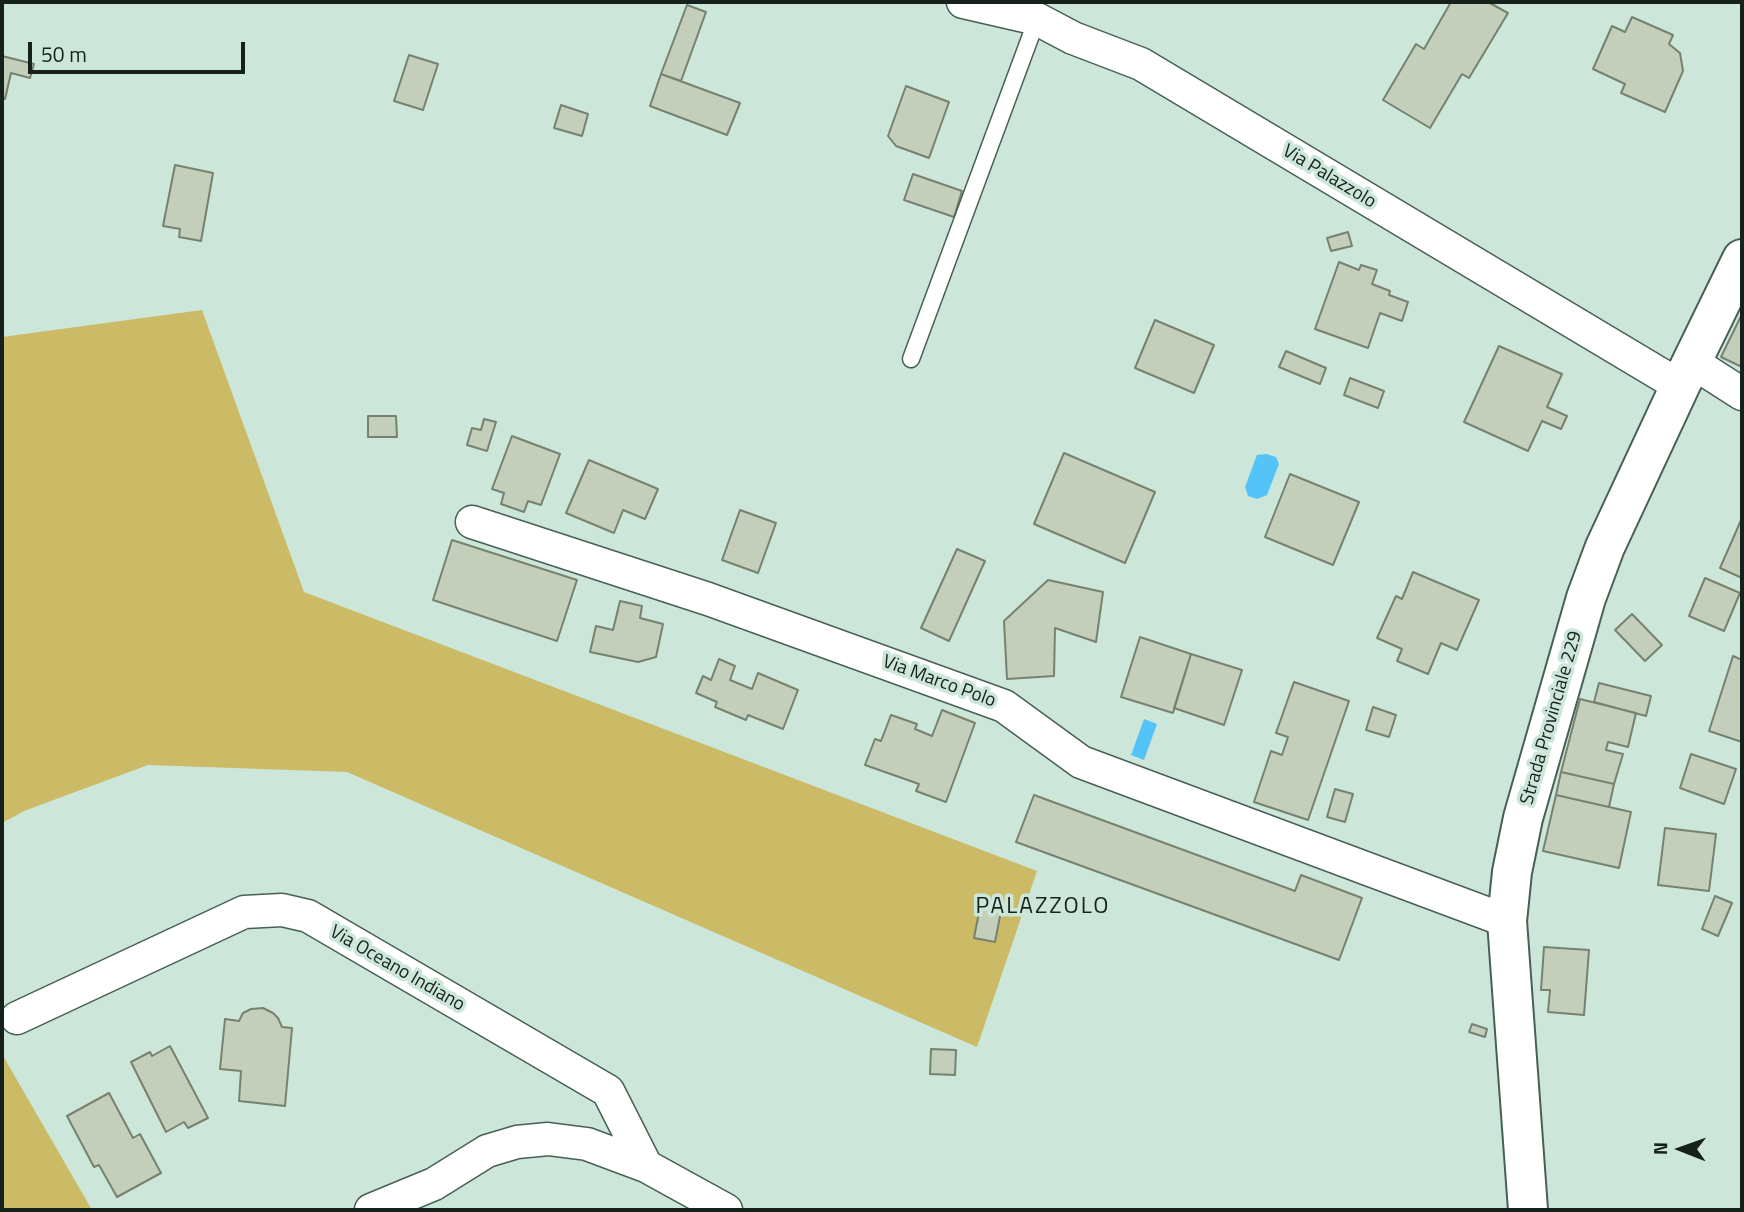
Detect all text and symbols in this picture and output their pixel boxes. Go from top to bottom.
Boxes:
scale bar [32,28,248,72]
text: 50 m [41,38,87,70]
street label: Via Palazzolo [1278,140,1380,214]
street label: Strada Provinciale 229 [1516,628,1588,808]
street label: Via Marco Polo [879,651,999,713]
district label: PALAZZOLO [977,893,1109,921]
street label: Via Oceano Indiano [325,921,469,1017]
north arrow [1646,1114,1716,1184]
text: N [1645,1142,1674,1155]

